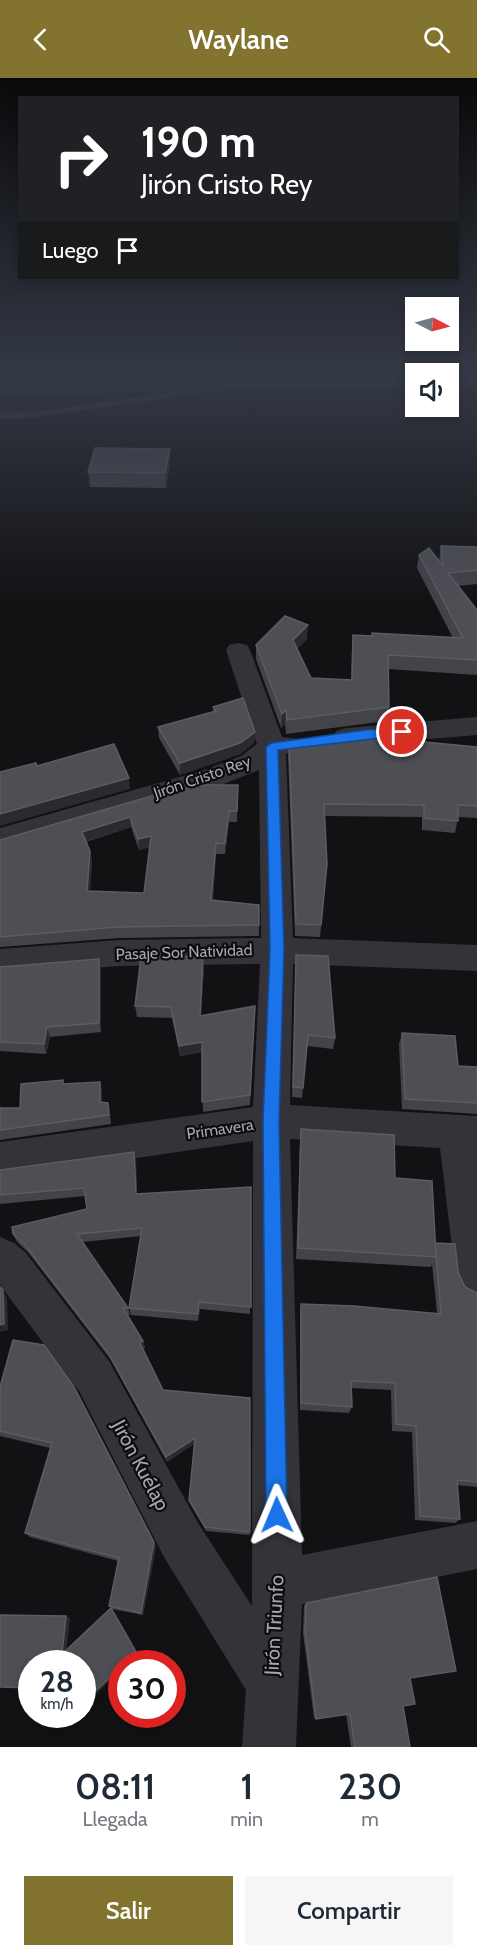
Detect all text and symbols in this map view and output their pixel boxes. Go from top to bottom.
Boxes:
icon: back [24,23,57,56]
text: Waylane [188,23,289,56]
icon: search [420,23,453,56]
text: 190 m [141,116,256,168]
icon: right [42,120,120,198]
text: Jirón Cristo Rey [141,168,312,201]
icon: arrive [111,234,144,267]
text: Luego [42,237,99,264]
north arrow [405,297,459,351]
map controls [405,297,459,417]
button: sound [405,363,459,417]
pin [376,706,427,757]
icon: arrive [385,715,418,748]
street label: Jirón Cristo Rey [150,751,253,803]
street label: Pasaje Sor Natividad [115,940,253,964]
street label: Primavera [185,1115,255,1143]
street label: Jirón Kuélap [107,1415,175,1514]
position arrow [245,1483,309,1547]
street label: Jirón Triunfo [259,1574,289,1677]
speed limit sign: 30 [108,1650,186,1728]
text: 28 [40,1663,74,1700]
text: km/h [41,1695,73,1713]
text: 08:11 [75,1764,155,1808]
text: 1 [240,1764,253,1808]
text: 230 [338,1764,402,1808]
text: Llegada [83,1807,148,1831]
text: min [230,1807,263,1831]
text: m [361,1807,379,1831]
button: Salir [24,1876,233,1945]
button: Compartir [245,1876,453,1945]

